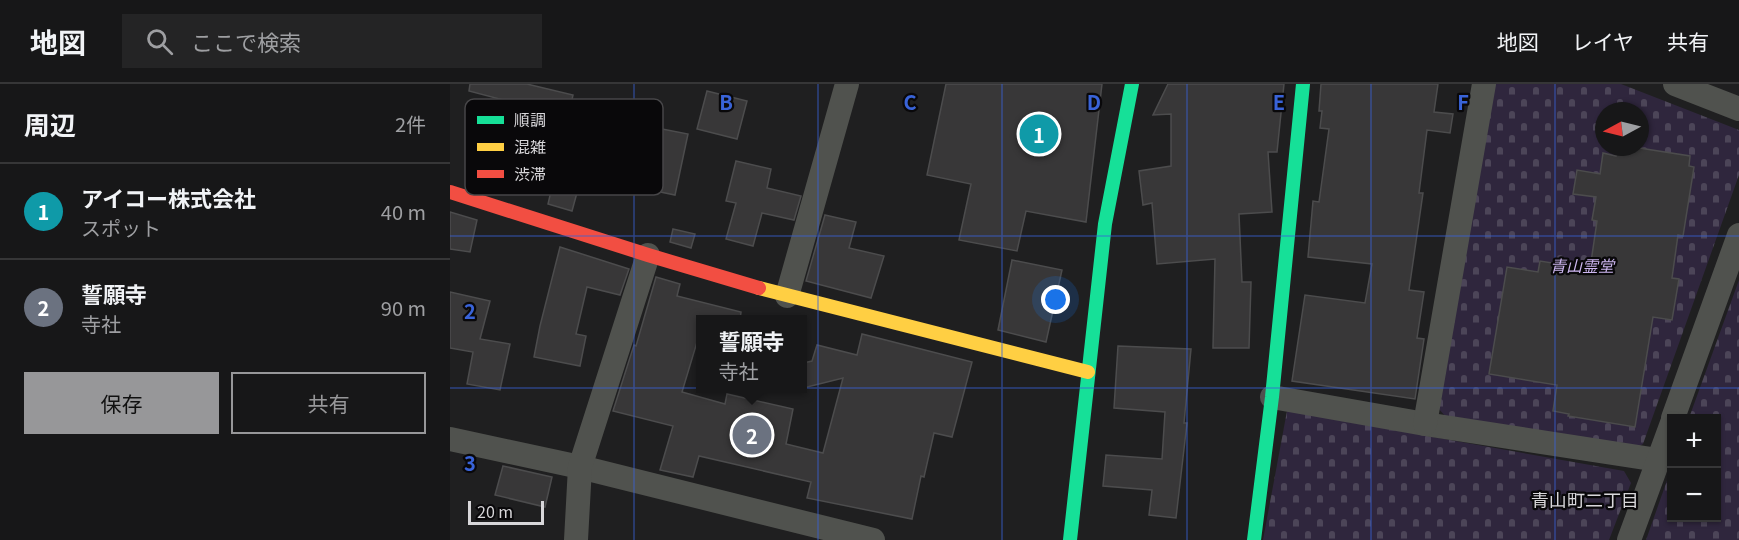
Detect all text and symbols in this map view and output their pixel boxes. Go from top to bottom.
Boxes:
search box [122,14,542,68]
text: 地図 [30,21,86,61]
icon: search [143,25,176,58]
text: ここで検索 [191,25,301,57]
text: 地図 [1497,26,1539,56]
text: レイヤ [1572,26,1634,56]
text: 共有 [1667,26,1709,56]
text: B [719,87,733,116]
text: C [903,87,917,116]
text: D [1087,87,1101,116]
text: E [1273,87,1285,116]
text: F [1457,87,1469,116]
legend [465,99,663,195]
north arrow [1595,102,1649,156]
text: 周辺 [24,105,76,142]
text: 順調 [514,107,546,131]
text: 2件 [395,109,426,138]
pin: 1 [1020,112,1058,156]
text: 混雑 [514,134,546,158]
text: 渋滞 [514,161,546,185]
text: アイコー株式会社 [81,181,256,213]
text: 1 [38,197,49,226]
text: 40 m [381,197,426,226]
text: スポット [81,213,161,242]
park label: 青山霊堂 [1550,253,1616,277]
text: 誓願寺 [81,277,147,309]
your location [1041,285,1070,314]
text: 2 [38,293,49,322]
text: 90 m [381,293,426,322]
text: 2 [464,296,476,325]
text: 寺社 [81,309,121,338]
popup [696,315,807,393]
text: 誓願寺 [718,324,785,356]
text: 寺社 [718,356,758,385]
button: 保存 [24,372,219,434]
button: 共有 [231,372,426,434]
pin: 2 [732,412,772,458]
map controls [1667,414,1721,522]
button: + [1667,414,1721,468]
text: 3 [464,448,476,477]
button: − [1667,468,1721,522]
district label: 青山町二丁目 [1531,486,1639,512]
scale bar [468,498,544,526]
text: 20 m [477,499,513,523]

